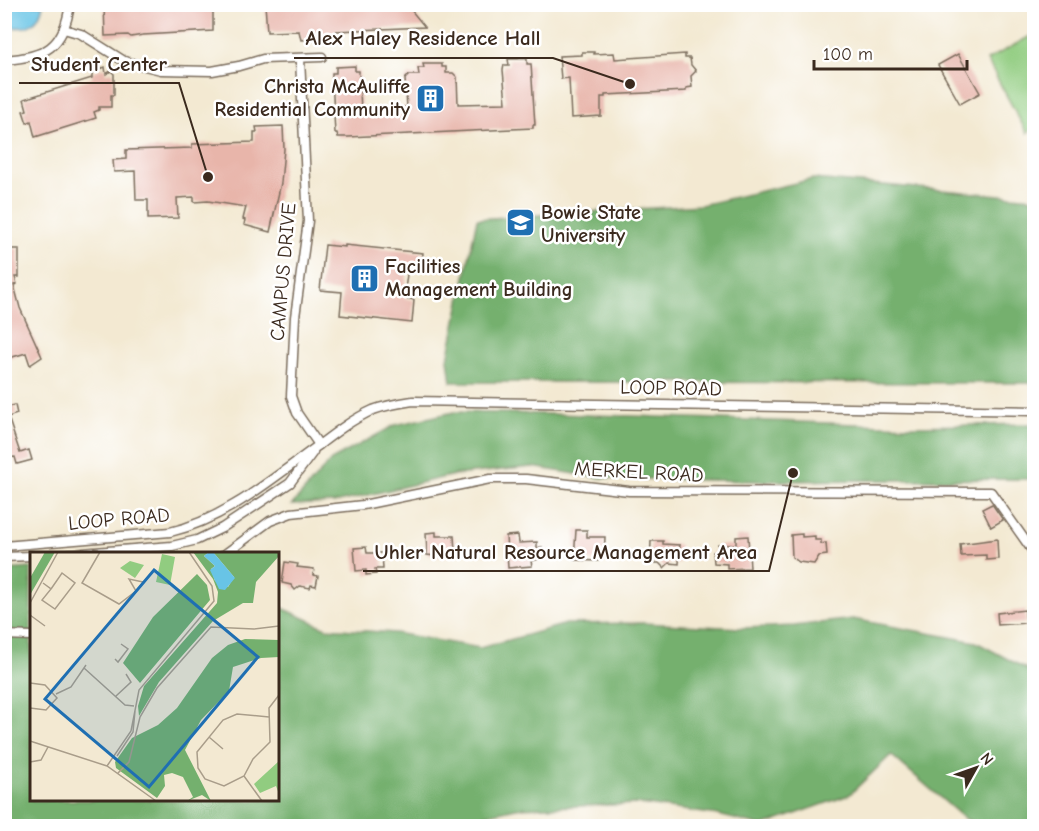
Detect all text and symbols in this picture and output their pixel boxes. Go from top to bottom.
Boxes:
callout: Alex Haley Residence Hall [294,19,553,58]
text: Alex Haley Residence Hall [305,26,541,50]
scale bar [814,33,967,71]
callout: Student Center [19,44,179,83]
text: 100 m [823,44,873,65]
text: Student Center [31,52,167,76]
place label: Christa McAuliffe Residential Community [215,75,411,121]
building icon: Christa McAuliffe Residential Community [415,82,447,114]
place label: Bowie State University [541,201,641,247]
street label: CAMPUS DRIVE [266,202,300,342]
school or university icon: Bowie State University [504,207,536,239]
place label: Facilities Management Building [385,255,573,301]
building icon: Facilities Management Building [348,262,380,294]
street label: LOOP ROAD [620,376,722,400]
street label: MERKEL ROAD [574,457,704,487]
street label: LOOP ROAD [67,503,171,535]
callout: Uhler Natural Resource Management Area [363,532,769,571]
text: Uhler Natural Resource Management Area [375,540,757,564]
inset map [30,552,279,801]
north arrow [946,738,1006,798]
text: N [976,749,997,769]

